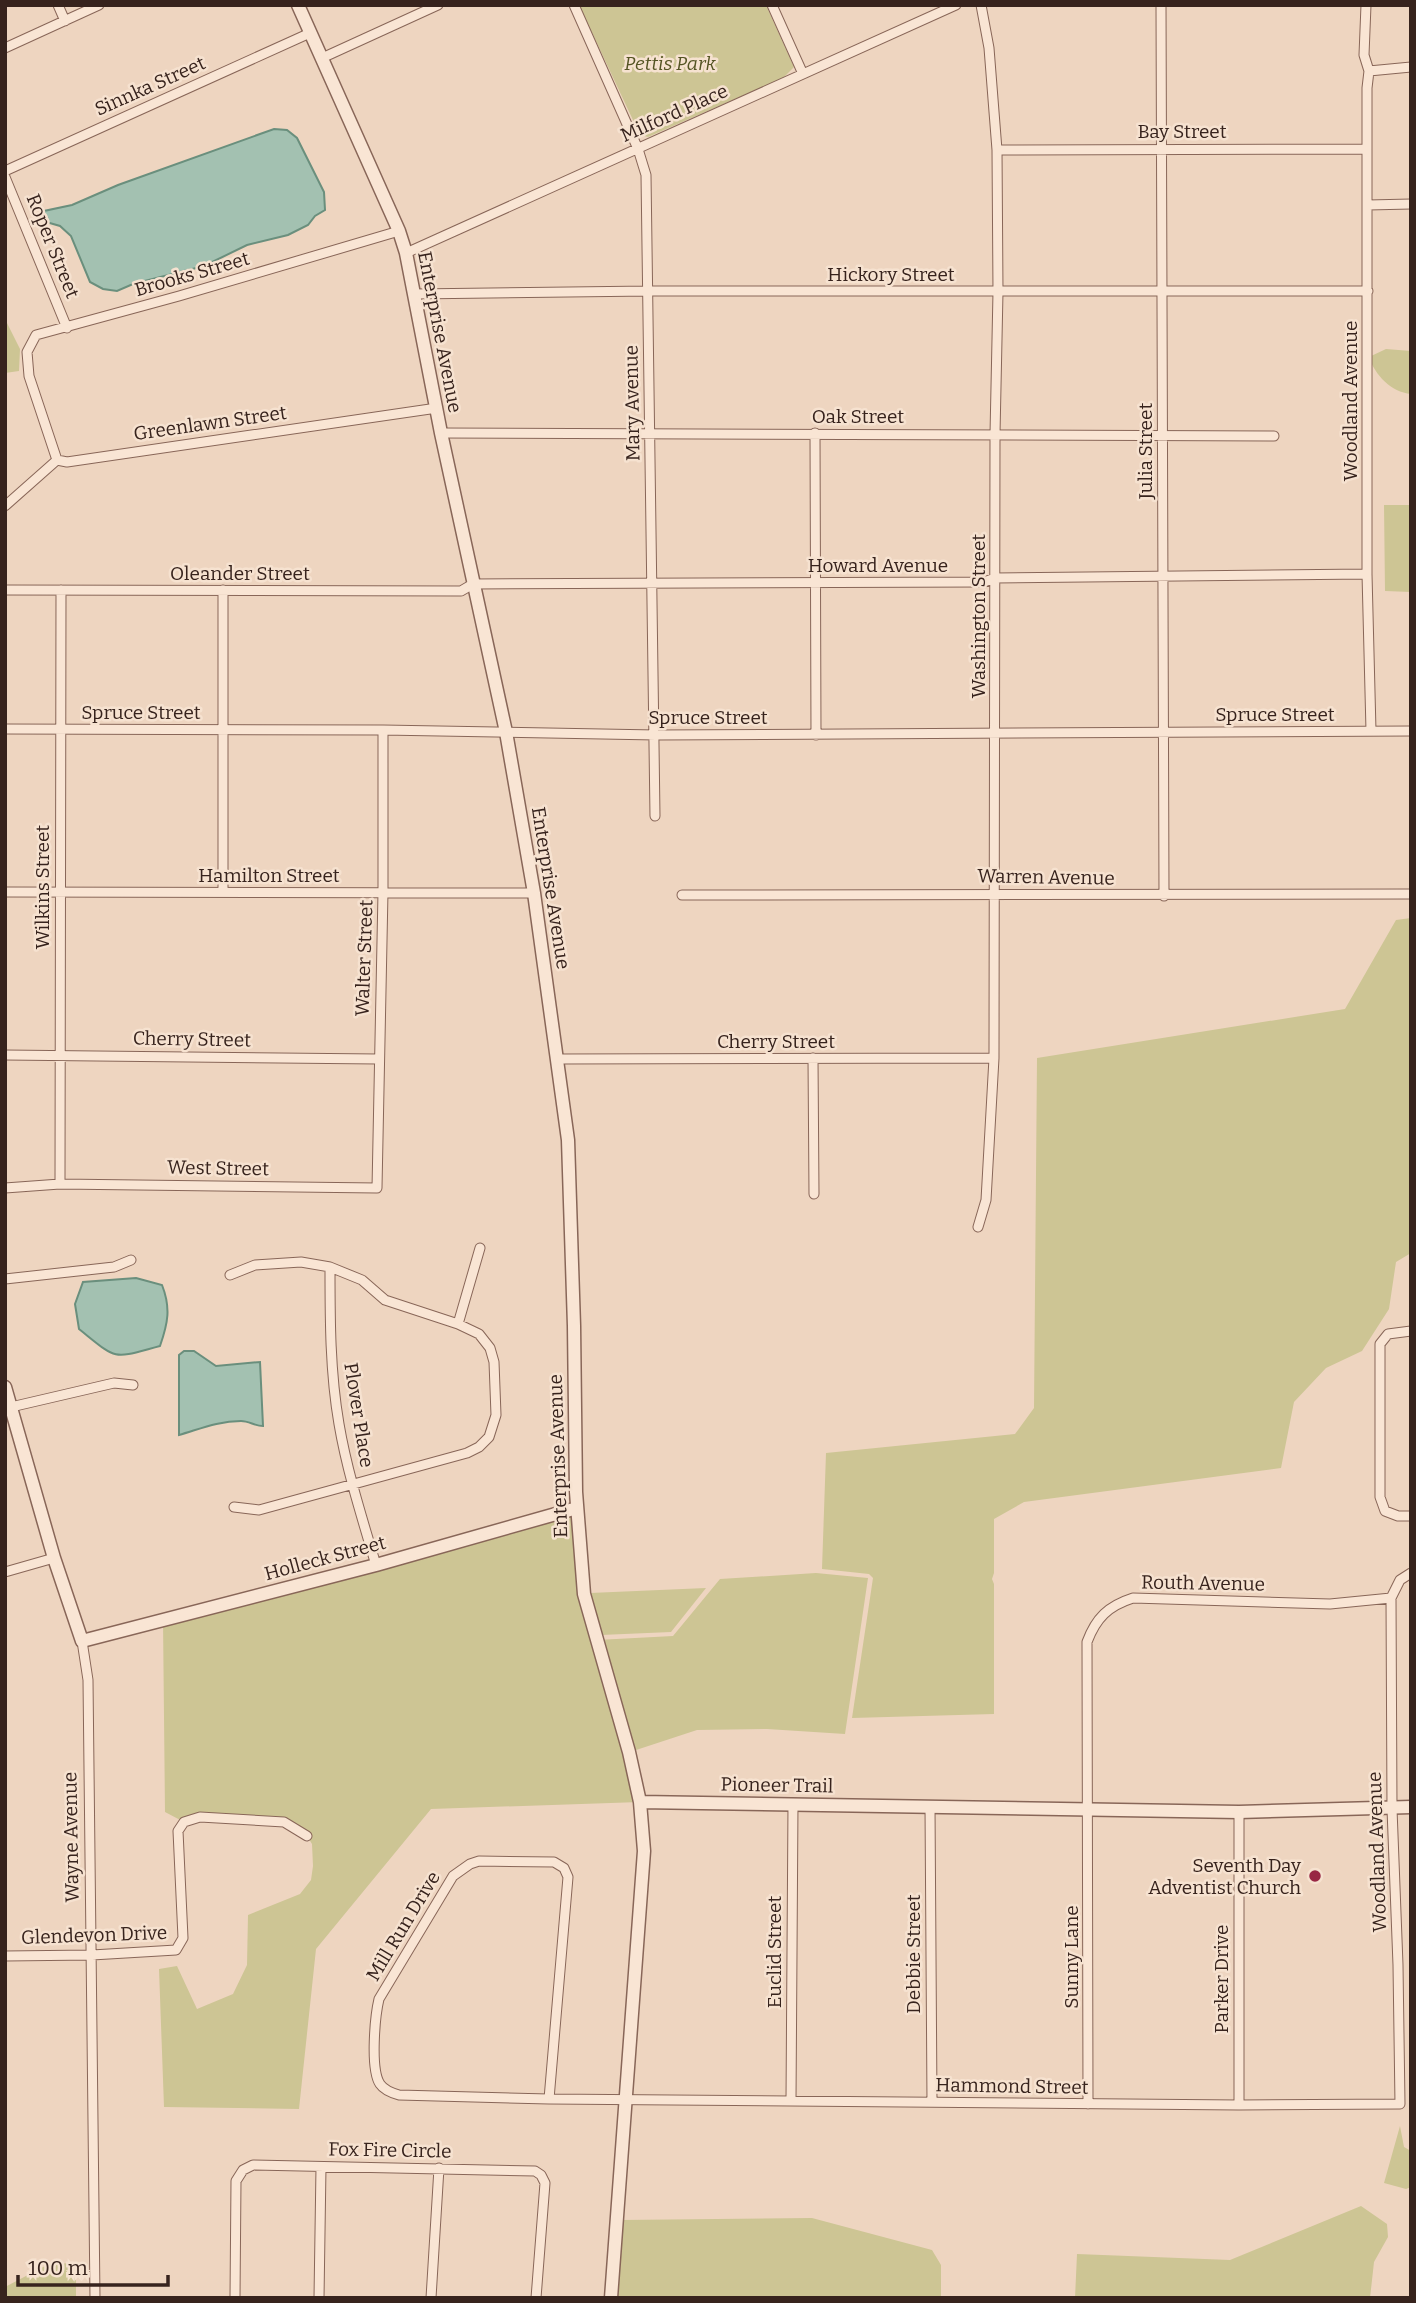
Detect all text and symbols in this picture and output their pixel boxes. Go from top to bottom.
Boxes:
street label: Sinnka Street [91,51,209,121]
park label: Pettis Park [624,52,716,75]
street label: Milford Place [617,79,731,147]
street label: Bay Street [1137,120,1227,143]
street label: Roper Street [22,190,84,302]
street label: Brooks Street [132,247,252,301]
street label: Enterprise Avenue [413,249,467,415]
street label: Hickory Street [827,263,955,286]
street label: Woodland Avenue [1339,321,1362,481]
street label: Mary Avenue [619,345,645,461]
street label: Greenlawn Street [132,401,288,445]
street label: Julia Street [1134,403,1157,500]
street label: Oak Street [812,405,904,428]
street label: Washington Street [967,534,990,698]
street label: Howard Avenue [808,554,948,577]
street label: Oleander Street [170,562,310,585]
street label: Spruce Street [81,701,201,724]
street label: Spruce Street [1215,703,1335,726]
street label: Spruce Street [648,706,768,729]
street label: Enterprise Avenue [527,805,575,971]
street label: Wilkins Street [31,825,54,949]
street label: Hamilton Street [198,864,340,887]
street label: Warren Avenue [977,864,1115,890]
street label: Walter Street [350,899,378,1017]
street label: Cherry Street [133,1026,251,1052]
street label: Cherry Street [717,1030,835,1053]
street label: West Street [167,1156,269,1180]
street label: Plover Place [339,1361,379,1469]
street label: Enterprise Avenue [544,1374,572,1538]
street label: Holleck Street [262,1531,388,1585]
street label: Routh Avenue [1141,1570,1265,1596]
street label: Wayne Avenue [58,1771,84,1903]
street label: Woodland Avenue [1363,1771,1391,1933]
street label: Pioneer Trail [720,1773,834,1797]
place label: Seventh Day Adventist Church [1148,1854,1302,1899]
street label: Mill Run Drive [361,1867,445,1985]
marker: Seventh Day Adventist Church [1307,1868,1323,1884]
street label: Debbie Street [902,1894,925,2014]
street label: Euclid Street [763,1896,786,2008]
street label: Sunny Lane [1060,1905,1083,2009]
street label: Glendevon Drive [21,1921,167,1949]
street label: Parker Drive [1210,1925,1233,2033]
street label: Hammond Street [935,2073,1089,2099]
street label: Fox Fire Circle [328,2137,452,2163]
scale bar [18,2244,168,2288]
text: 100 m [28,2255,88,2281]

